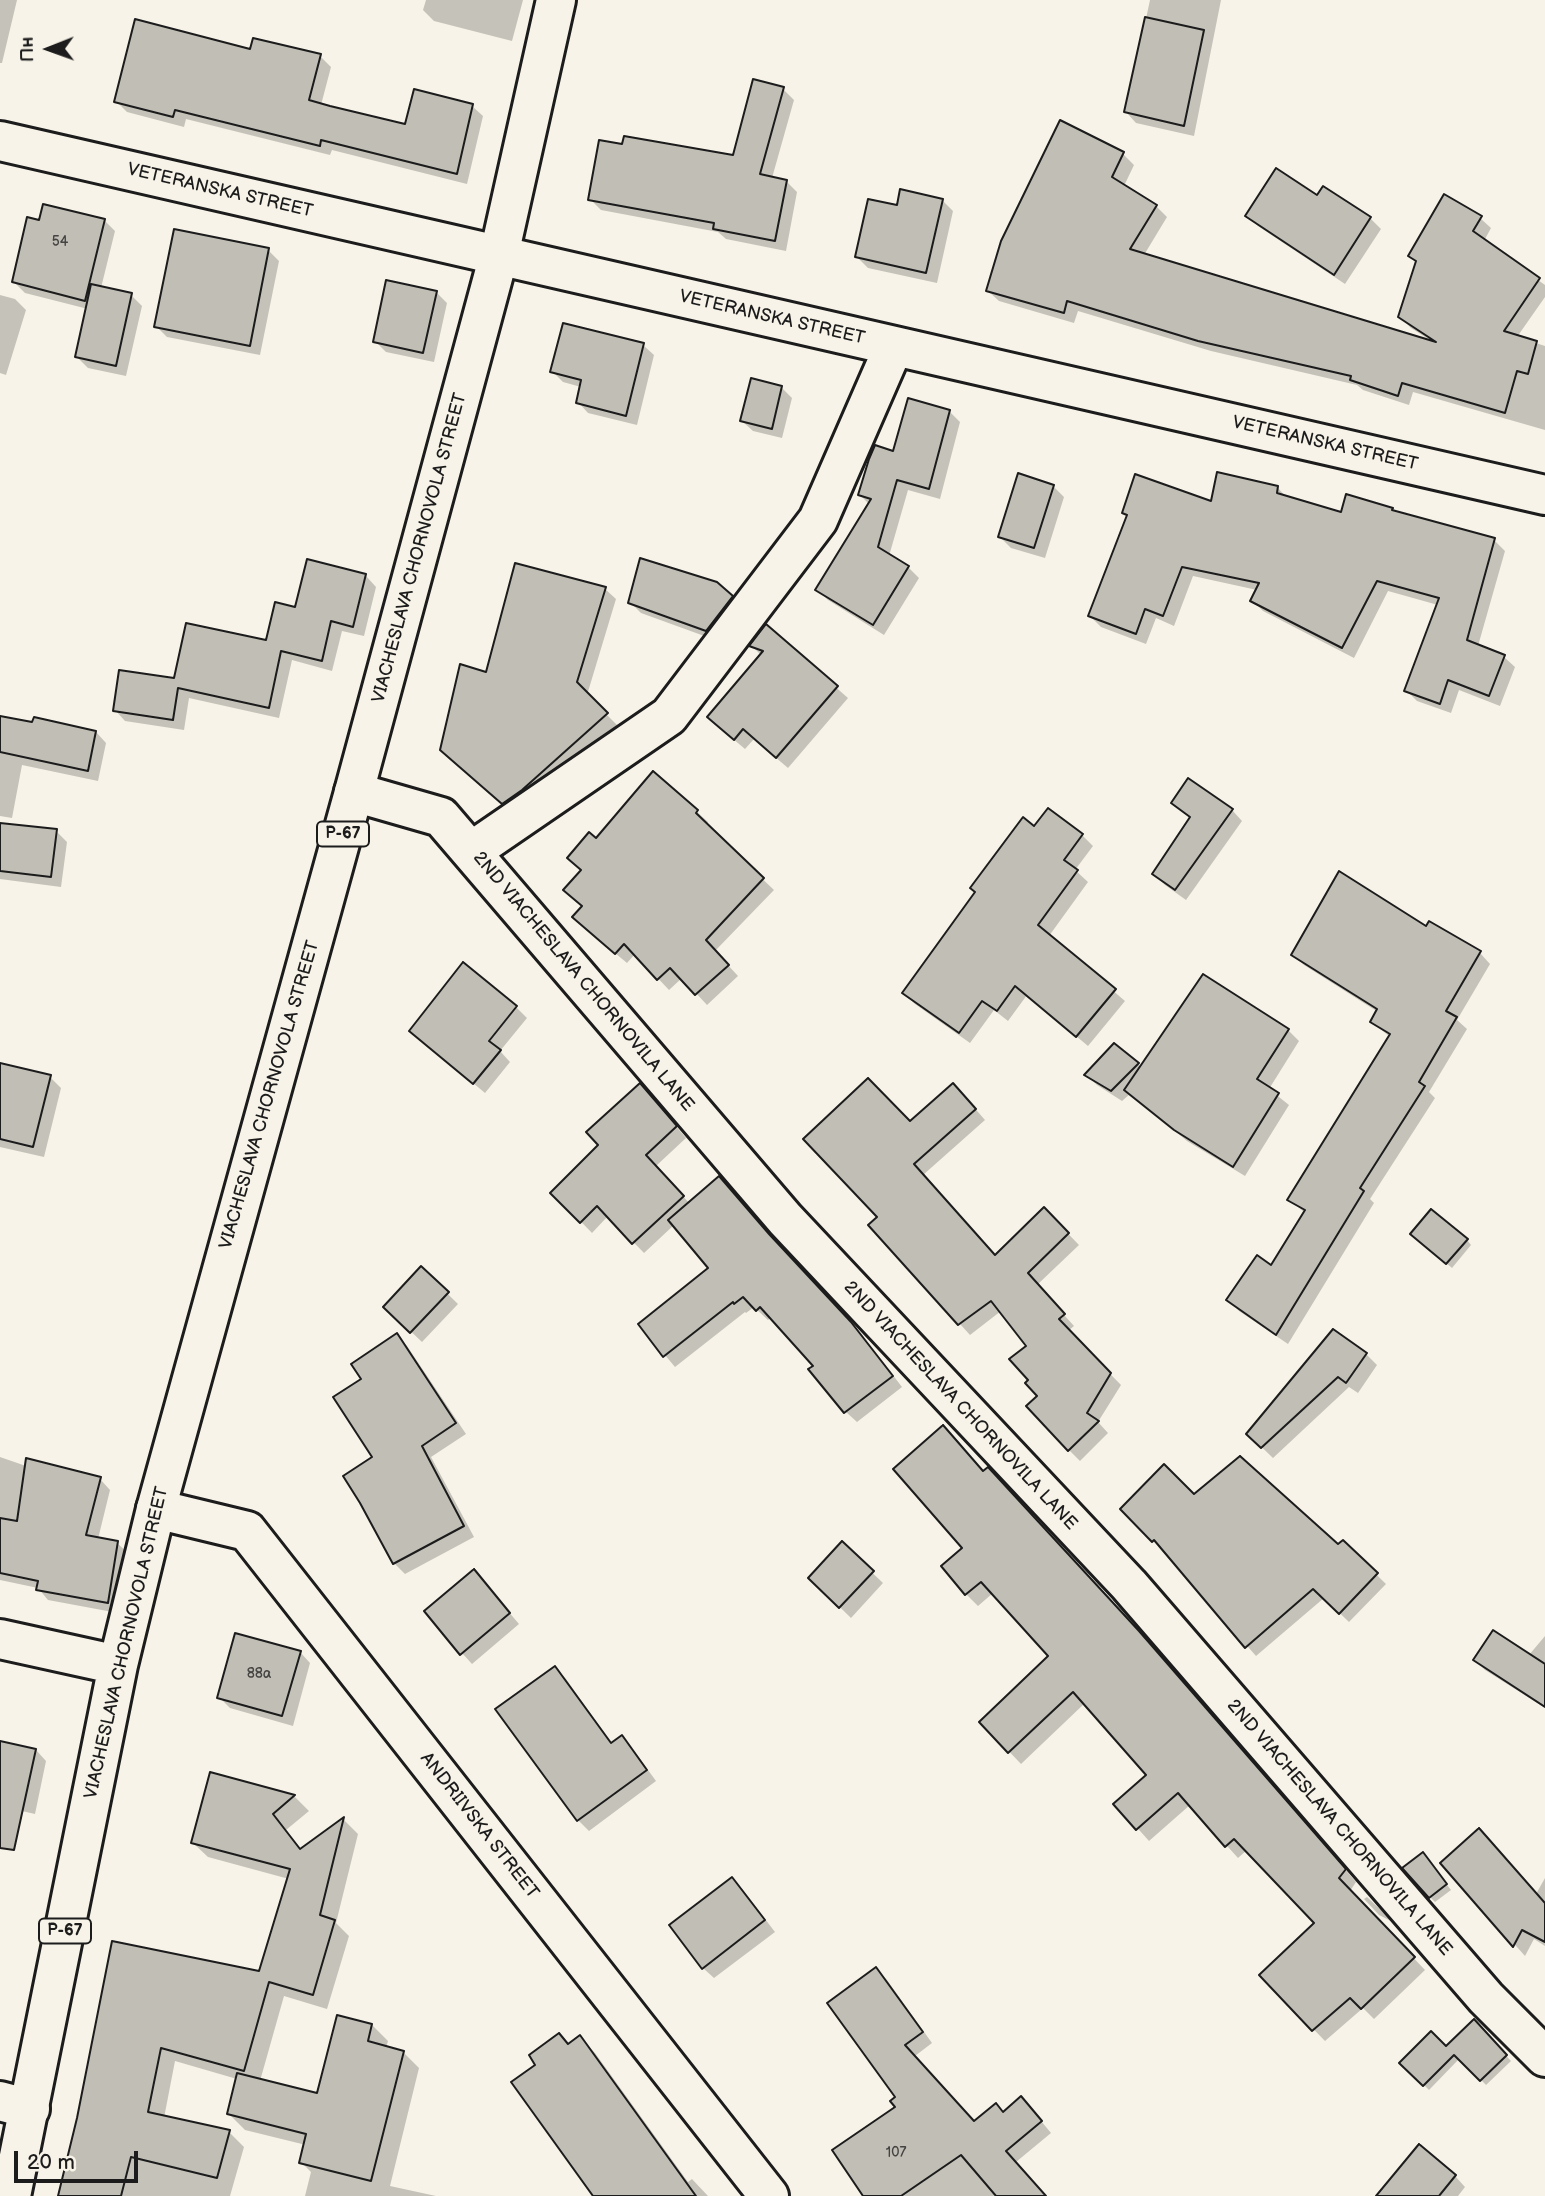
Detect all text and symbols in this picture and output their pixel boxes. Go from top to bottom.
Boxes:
north arrow [14,14,84,84]
text: Пн [16,37,39,62]
street label: VETERANSKA STREET [125,159,315,223]
house number: 54 [52,234,68,250]
street label: VETERANSKA STREET [677,286,867,350]
street label: VIACHESLAVA CHORNOVOLA STREET [368,391,472,705]
street label: VETERANSKA STREET [1230,412,1420,476]
road number: Р-67 [317,821,369,846]
street label: 2ND VIACHESLAVA CHORNOVILA LANE [468,848,698,1116]
street label: VIACHESLAVA CHORNOVOLA STREET [216,938,324,1252]
street label: 2ND VIACHESLAVA CHORNOVILA LANE [839,1277,1081,1535]
street label: VIACHESLAVA CHORNOVOLA STREET [81,1485,173,1801]
house number: 88а [247,1666,271,1682]
street label: 2ND VIACHESLAVA CHORNOVILA LANE [1222,1695,1456,1961]
street label: ANDRIIVSKA STREET [415,1749,543,1903]
road number: Р-67 [39,1918,91,1943]
scale bar [18,2136,142,2180]
house number: 107 [886,2145,906,2161]
text: 20 m [27,2150,75,2175]

